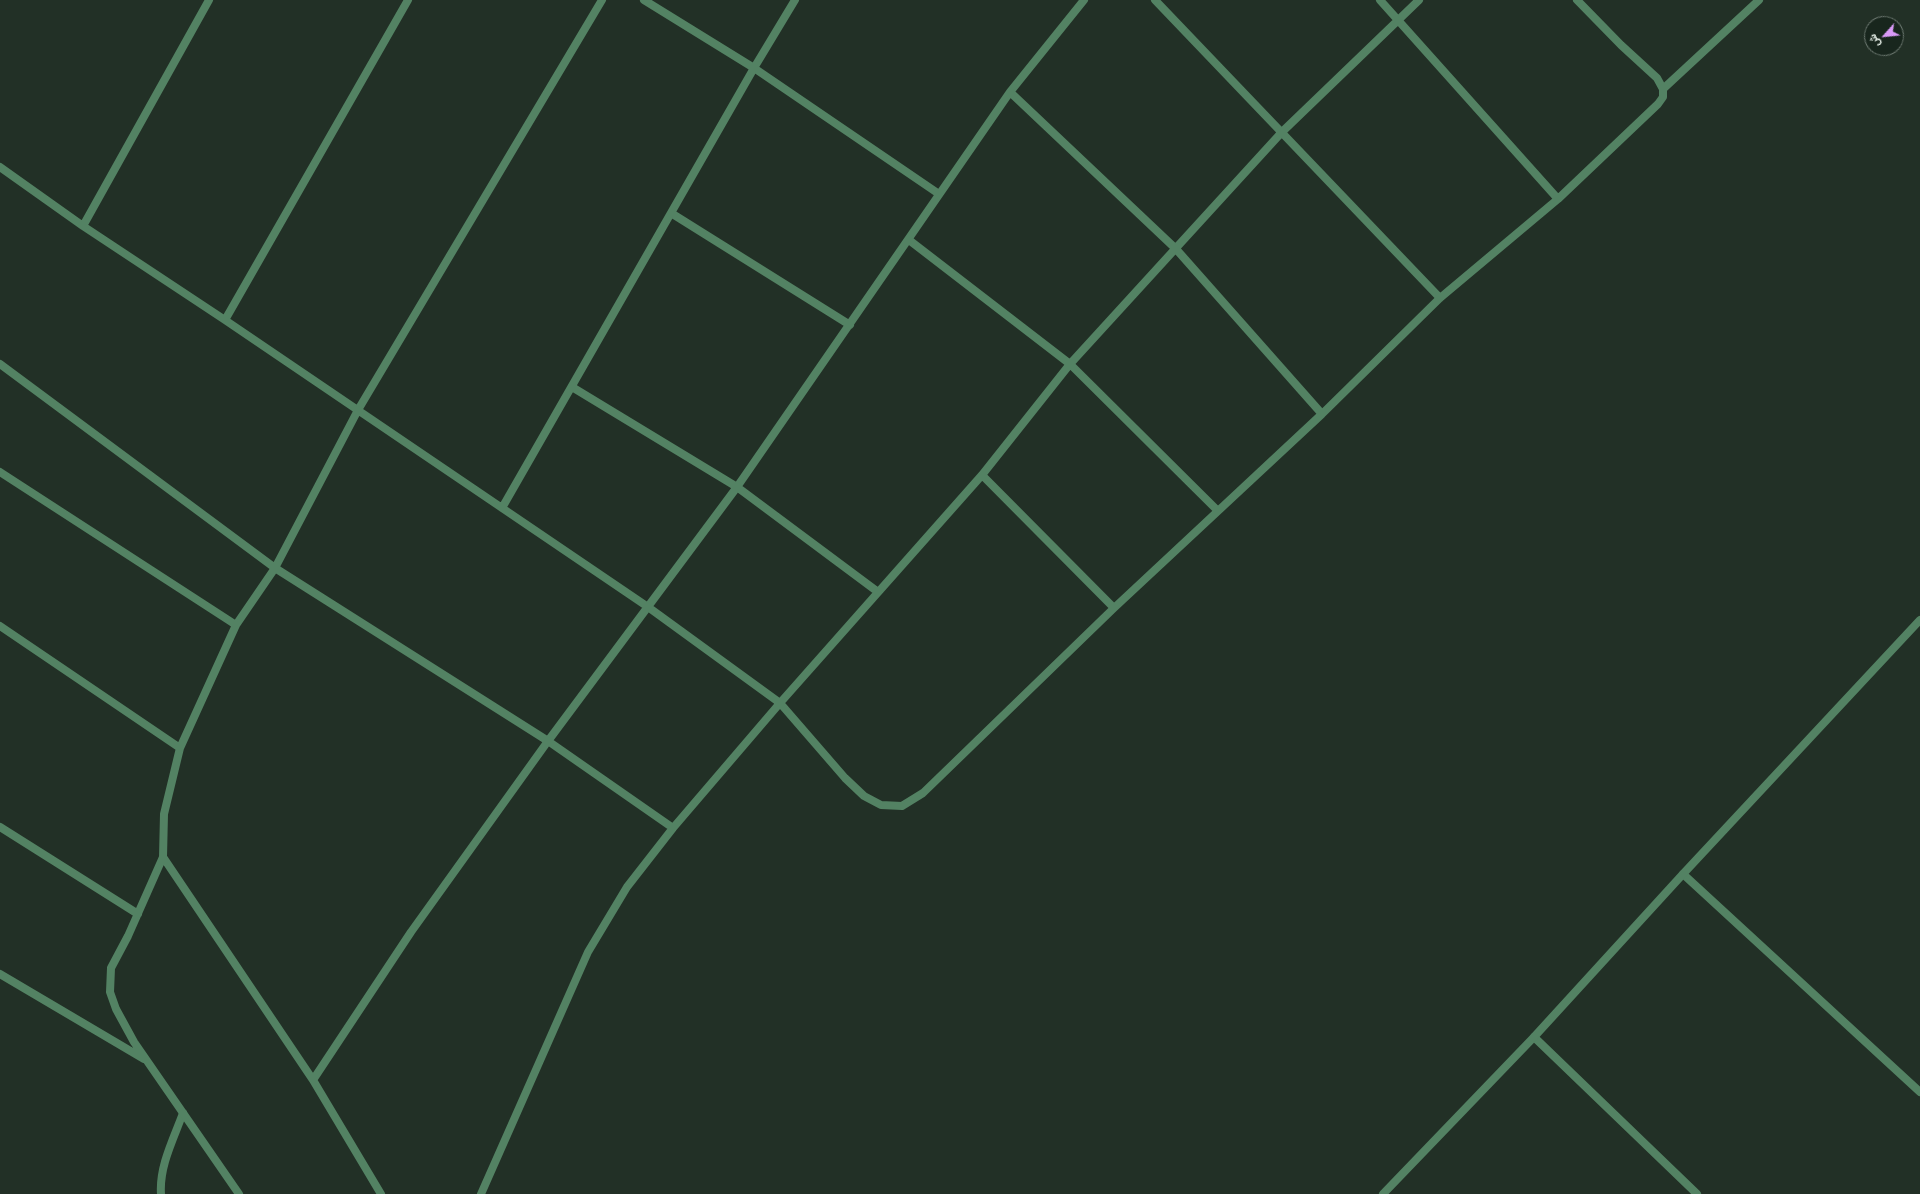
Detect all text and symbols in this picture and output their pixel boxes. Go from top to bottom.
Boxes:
north arrow [1864,16,1904,56]
text: ش [1864,31,1884,51]

